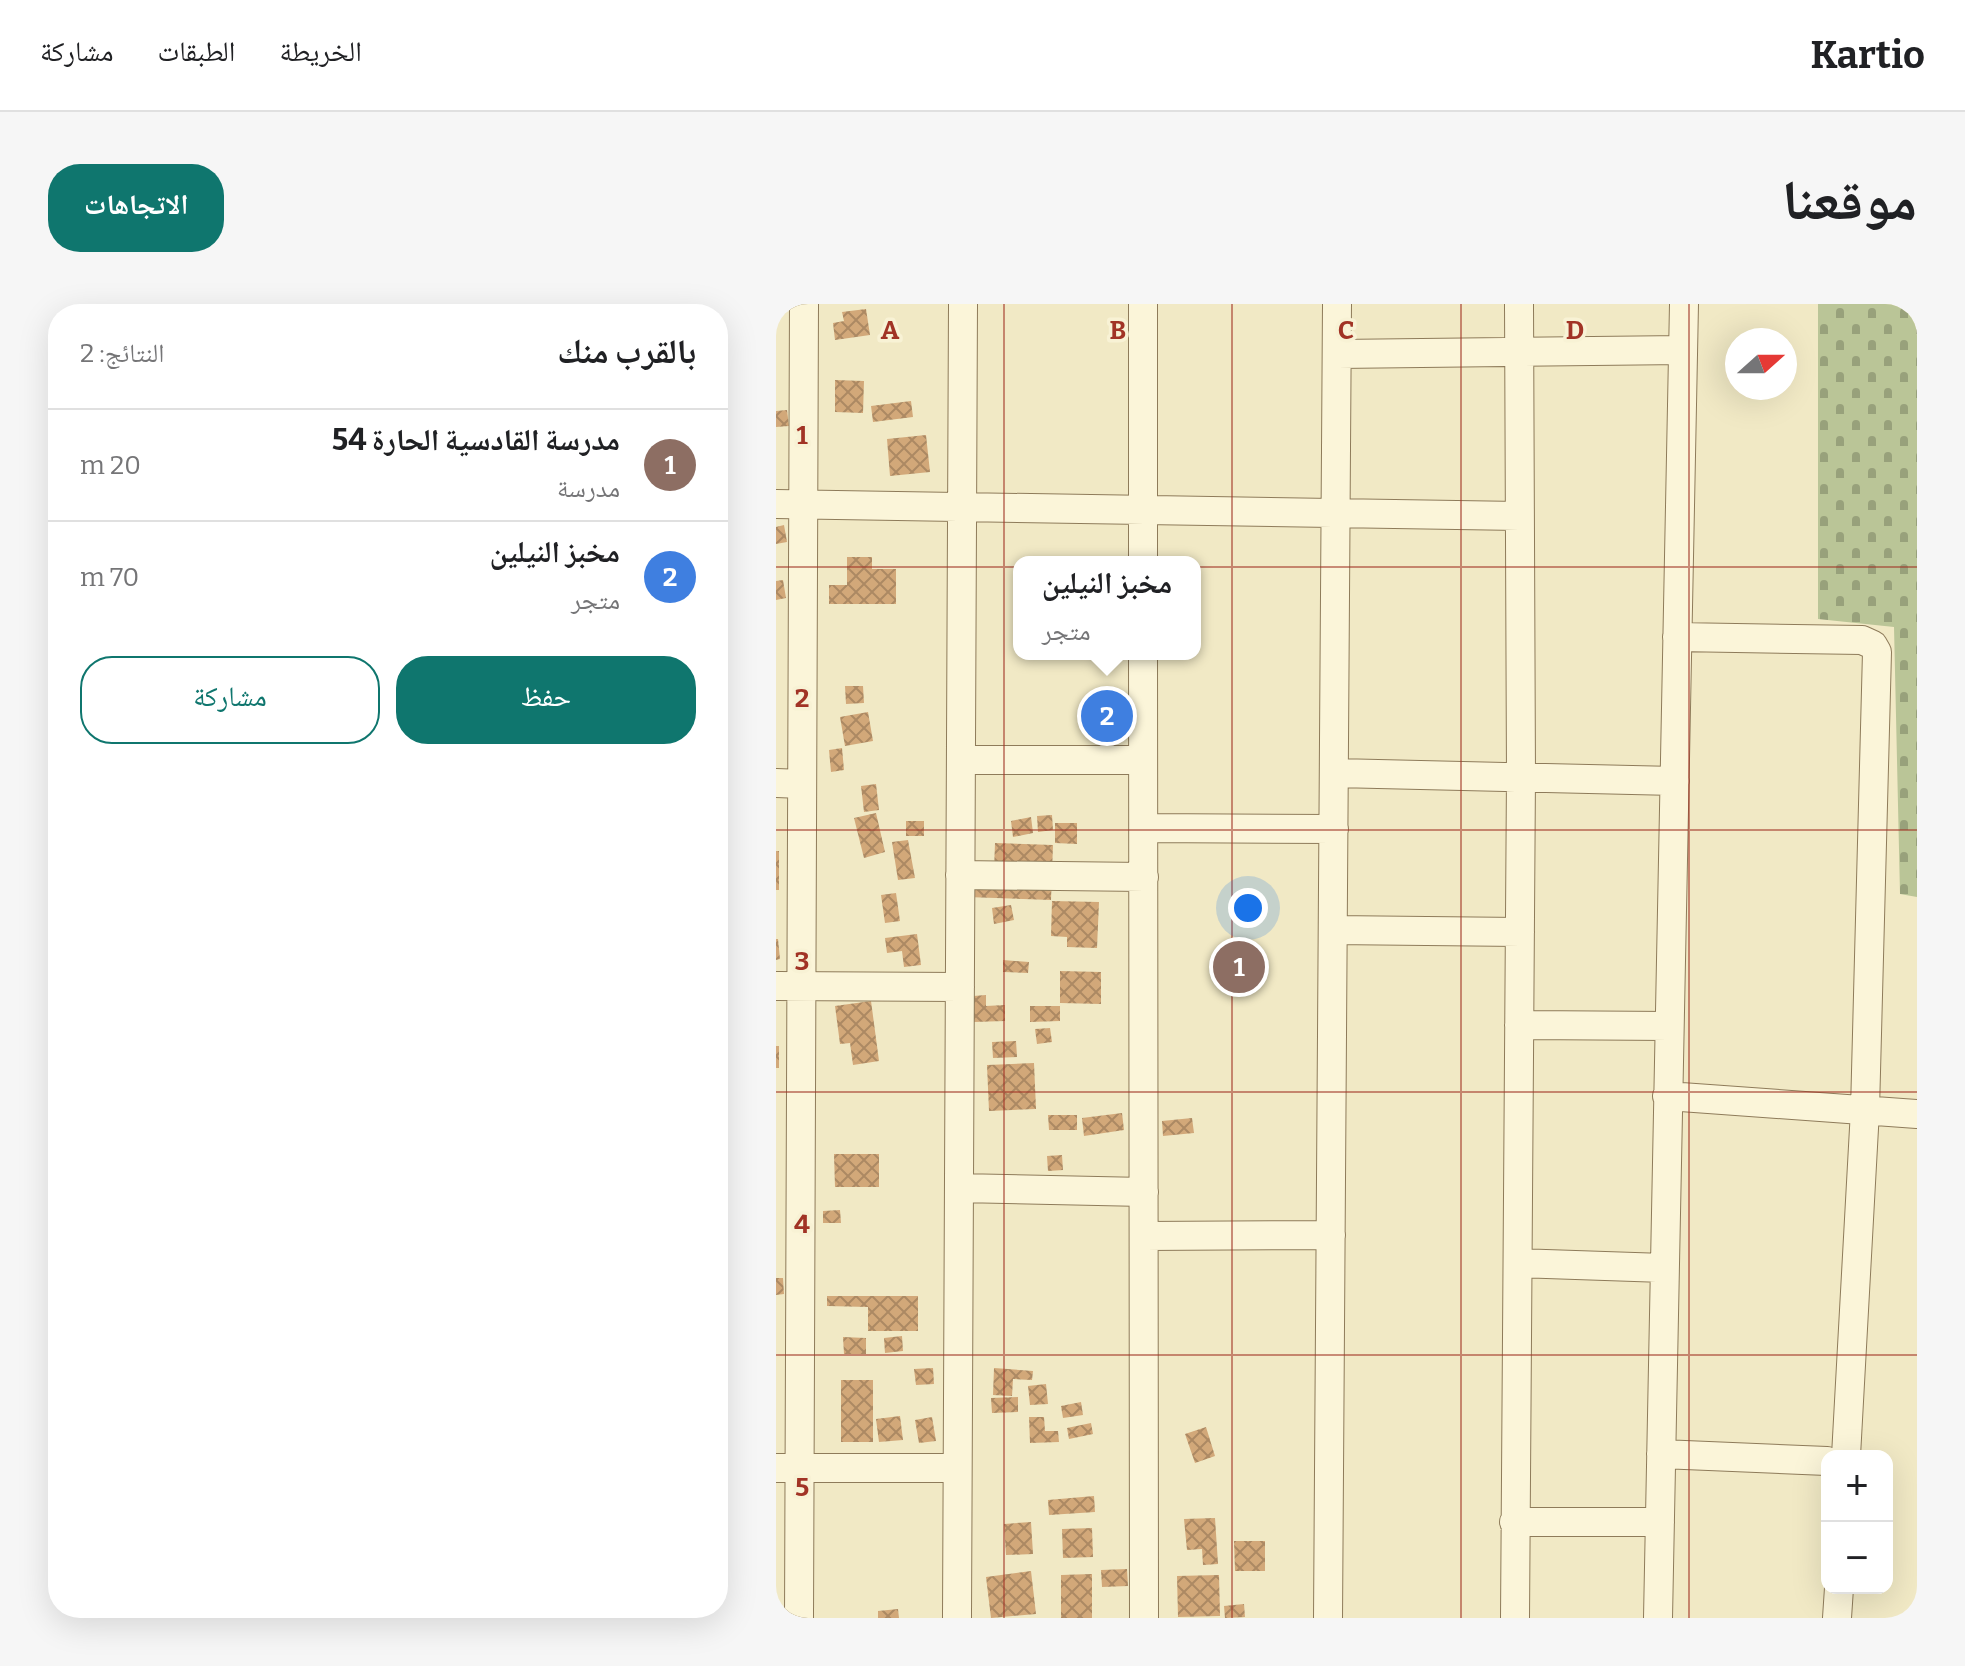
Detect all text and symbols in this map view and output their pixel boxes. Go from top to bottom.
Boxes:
text: Kartio [1811,32,1925,78]
text: مشاركة [40,35,114,68]
text: الطبقات [158,35,235,68]
text: الخريطة [279,35,362,68]
button: الاتجاهات [48,164,224,252]
text: موقعنا [1782,168,1917,235]
text: A [881,315,900,346]
text: B [1110,315,1126,346]
text: C [1338,315,1354,346]
text: D [1566,315,1584,346]
north arrow [1725,328,1797,400]
text: بالقرب منك [557,331,696,372]
text: النتائج: 2 [80,338,165,369]
text: 1 [796,420,808,451]
text: مدرسة القادسية الحارة 54 [332,422,620,458]
text: 20 m [80,450,141,481]
text: 1 [664,450,676,481]
text: مدرسة [557,473,620,504]
text: مخبز النيلين [489,534,620,570]
popup [1013,556,1201,660]
text: 70 m [80,562,139,593]
text: 2 [663,562,677,593]
text: مخبز النيلين [1042,565,1172,601]
text: متجر [571,585,620,616]
text: متجر [1042,616,1091,647]
button: مشاركة [80,656,380,744]
button: حفظ [396,656,696,744]
text: 2 [795,683,809,714]
pin: 2 [1081,686,1133,746]
your location [1228,888,1268,928]
pin: 1 [1213,937,1265,997]
text: 3 [795,946,809,977]
text: 4 [794,1209,810,1240]
map controls [1821,1450,1893,1594]
button: + [1821,1450,1893,1522]
text: 5 [795,1472,809,1503]
button: − [1821,1522,1893,1594]

